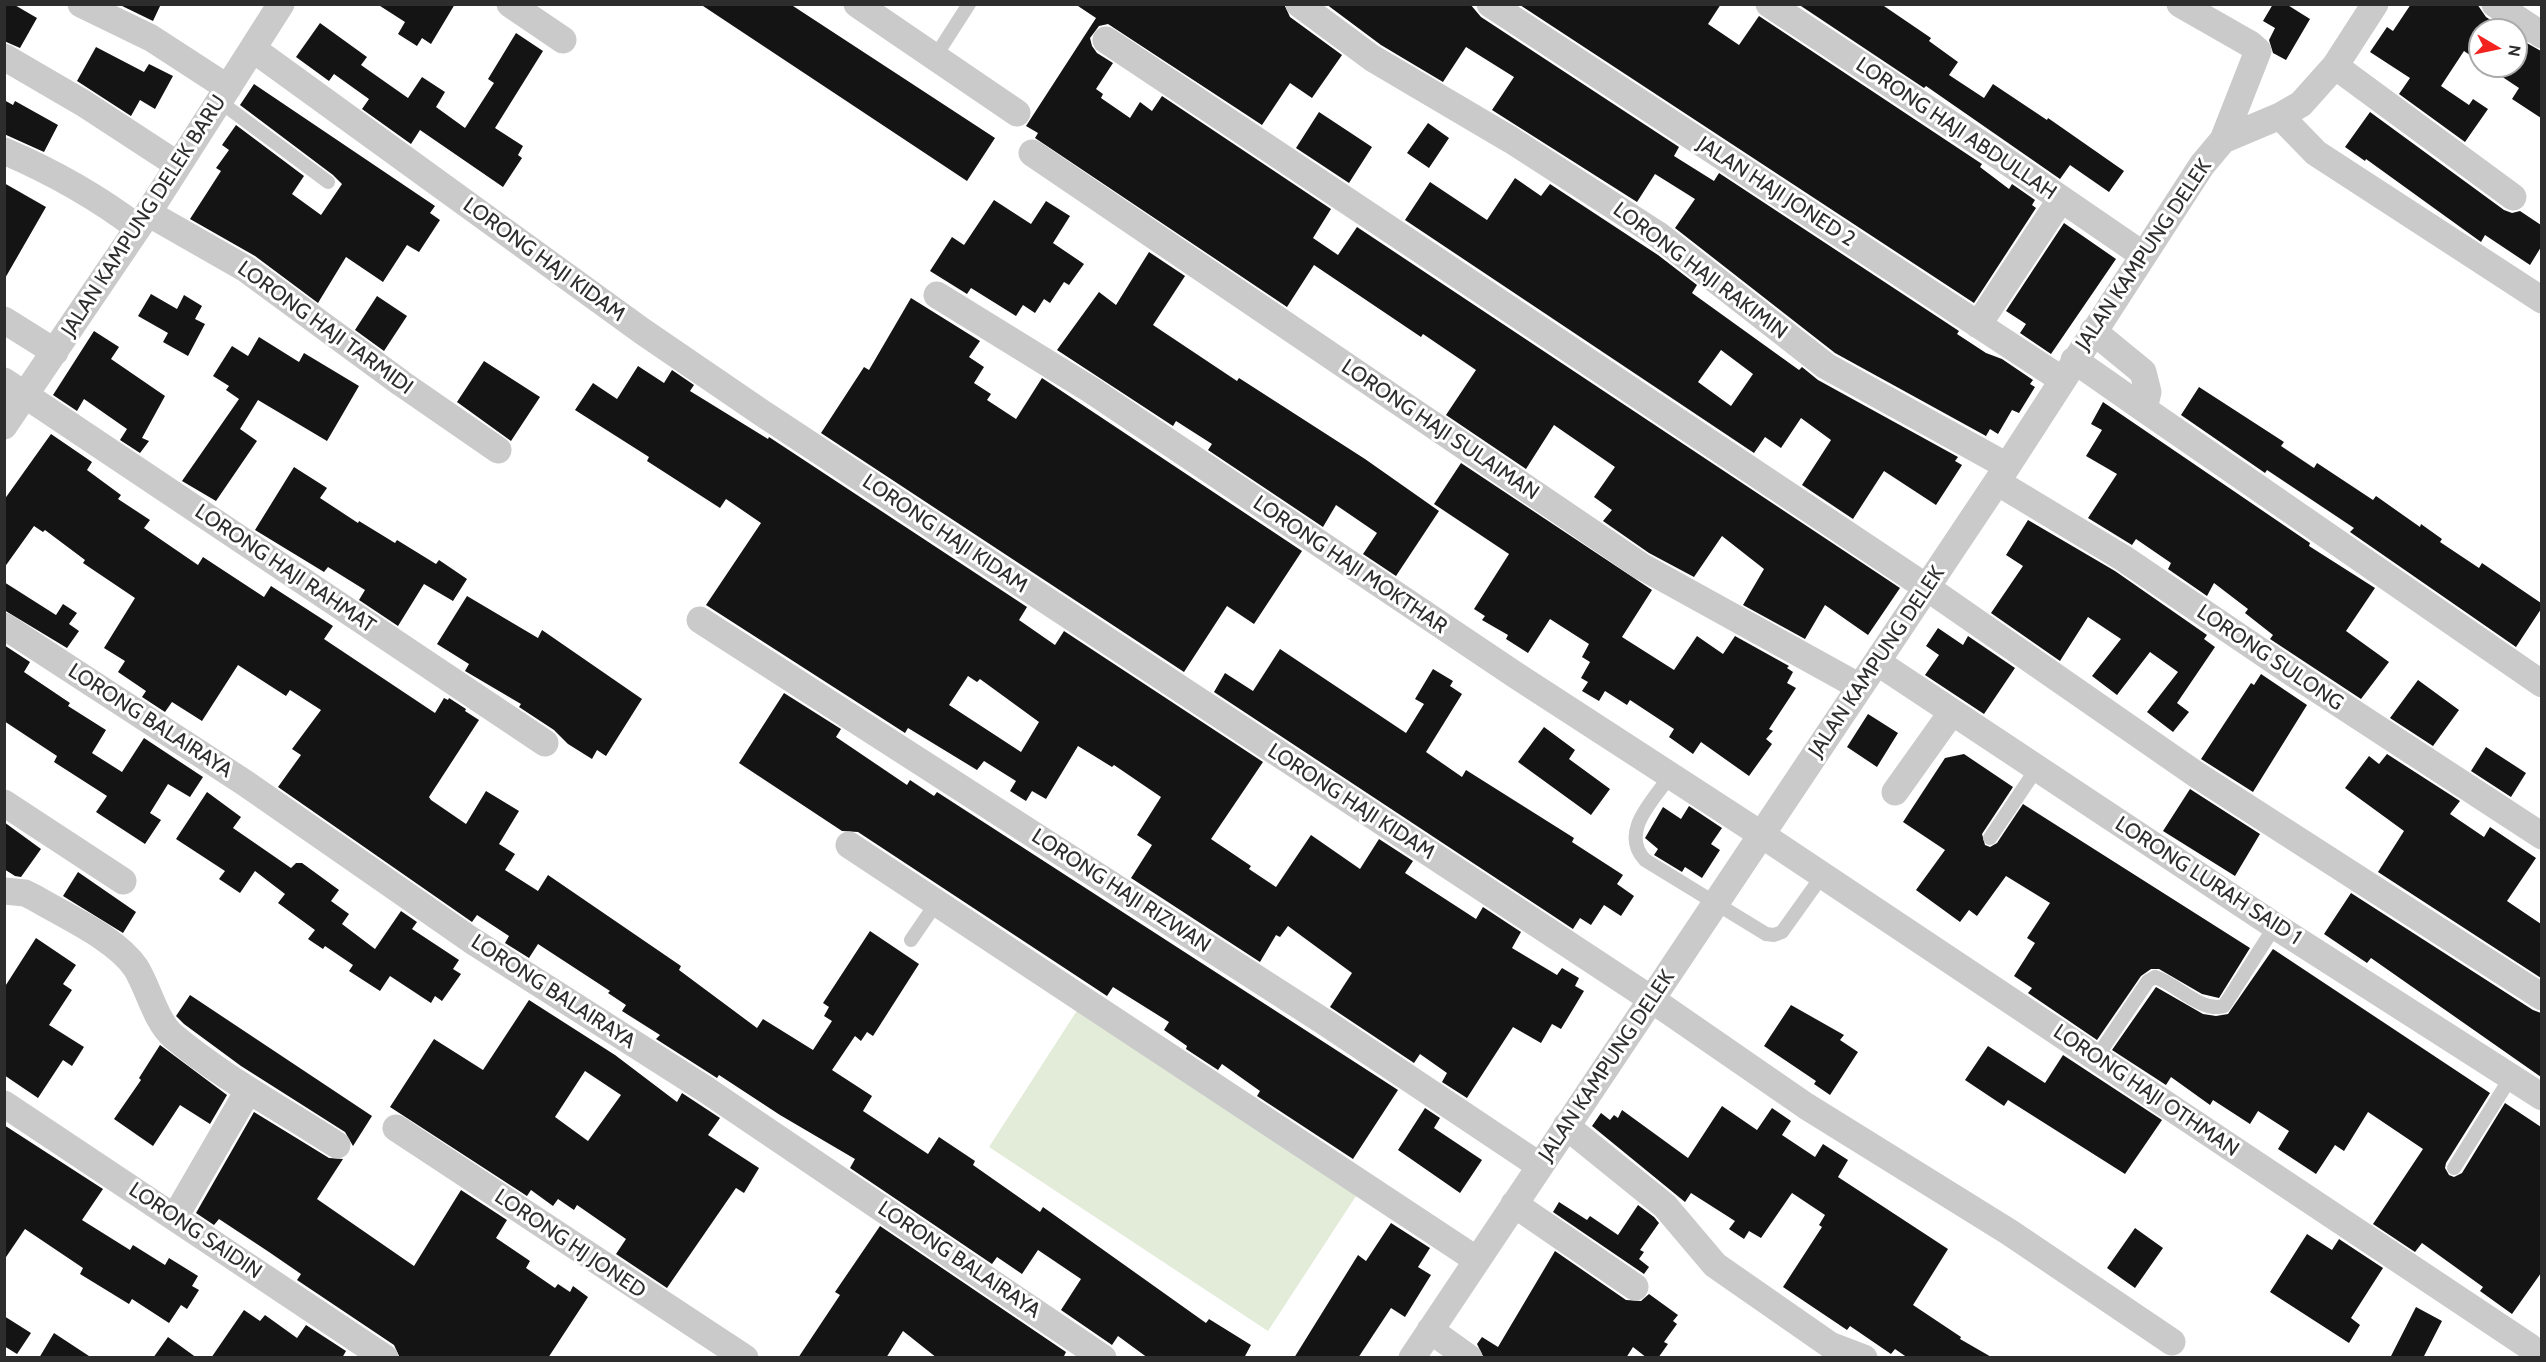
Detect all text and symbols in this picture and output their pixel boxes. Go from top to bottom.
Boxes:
north arrow [2468,18,2528,78]
text: N [2504,44,2525,58]
street label: LORONG HAJI ABDULLAH [1851,52,2061,206]
street label: JALAN KAMPUNG DELEK BARU [56,91,232,341]
street label: JALAN HAJI JONED 2 [1692,131,1860,253]
street label: JALAN KAMPUNG DELEK [2071,155,2217,355]
street label: LORONG HAJI KIDAM [458,193,630,327]
street label: LORONG HAJI RAKIMIN [1608,197,1792,345]
street label: LORONG HAJI TARMIDI [232,256,418,400]
street label: LORONG HAJI SULAIMAN [1336,354,1544,506]
street label: LORONG HAJI KIDAM [858,469,1032,599]
street label: LORONG HAJI MOKTHAR [1248,491,1452,639]
street label: LORONG HAJI RAHMAT [190,499,380,639]
street label: JALAN KAMPUNG DELEK [1804,562,1950,762]
street label: LORONG SULONG [2192,600,2348,716]
street label: LORONG BALAIRAYA [63,659,237,783]
street label: LORONG HAJI KIDAM [1263,739,1439,865]
street label: LORONG LURAH SAID 1 [2110,811,2306,951]
street label: LORONG HAJI RIZWAN [1027,824,1215,958]
street label: LORONG BALAIRAYA [466,930,640,1054]
street label: JALAN KAMPUNG DELEK [1534,966,1680,1166]
street label: LORONG HAJI OTHMAN [2049,1020,2243,1162]
street label: LORONG SAIDIN [124,1177,266,1285]
street label: LORONG HJ JONED [490,1184,650,1304]
street label: LORONG BALAIRAYA [873,1196,1045,1324]

